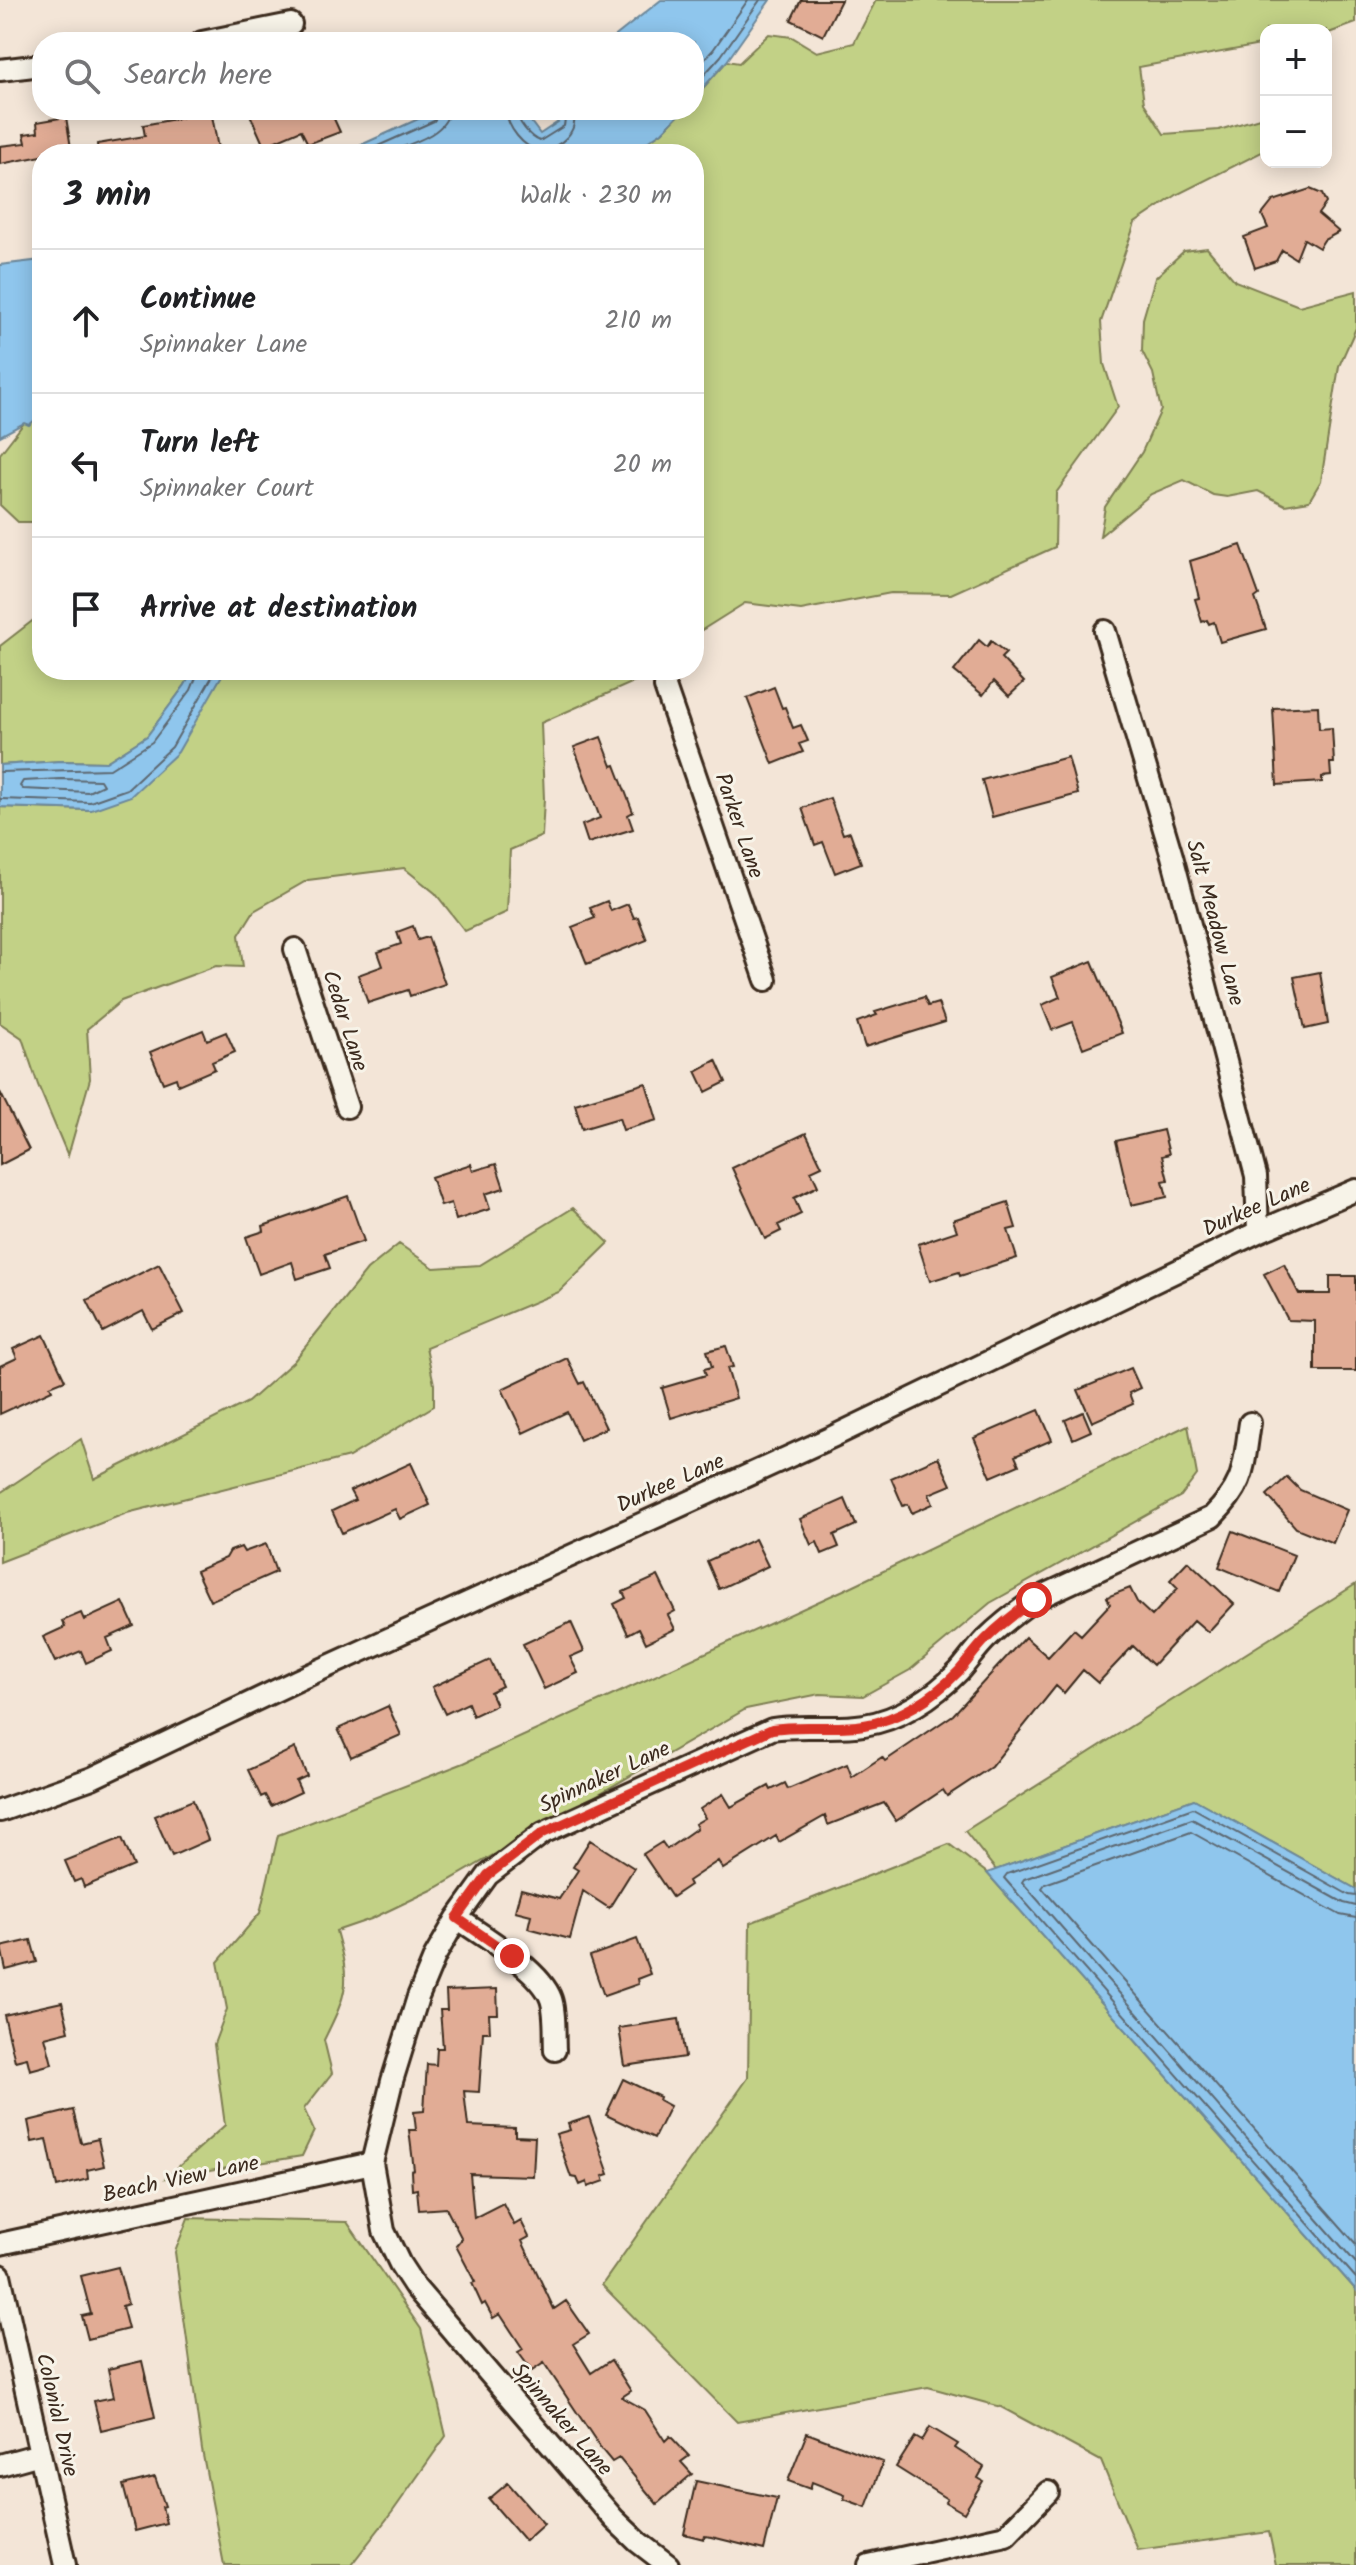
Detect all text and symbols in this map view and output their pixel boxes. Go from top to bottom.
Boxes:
map controls [1260,24,1332,168]
button: + [1260,24,1332,96]
search box [32,32,704,120]
text: Search here [124,52,272,100]
icon: search [60,54,104,98]
button: − [1260,96,1332,168]
text: 3 min [64,169,151,223]
text: Walk · 230 m [520,175,672,217]
text: Continue [140,276,256,324]
icon: ahead [64,299,108,343]
text: 210 m [605,300,672,342]
text: Spinnaker Lane [140,324,307,366]
text: Turn left [140,420,259,468]
icon: left [64,443,108,487]
text: 20 m [613,444,672,486]
text: Spinnaker Court [140,468,314,510]
text: Arrive at destination [140,585,417,633]
icon: arrive [64,587,108,631]
street label: Parker Lane [704,768,772,884]
street label: Salt Meadow Lane [1175,836,1253,1010]
street label: Cedar Lane [311,966,377,1076]
street label: Durkee Lane [1197,1169,1317,1247]
street label: Durkee Lane [611,1445,731,1523]
route start [1016,1582,1052,1618]
street label: Spinnaker Lane [533,1732,677,1824]
route end [494,1938,530,1974]
street label: Beach View Lane [100,2146,263,2214]
street label: Colonial Drive [25,2350,87,2480]
street label: Spinnaker Lane [501,2355,621,2485]

